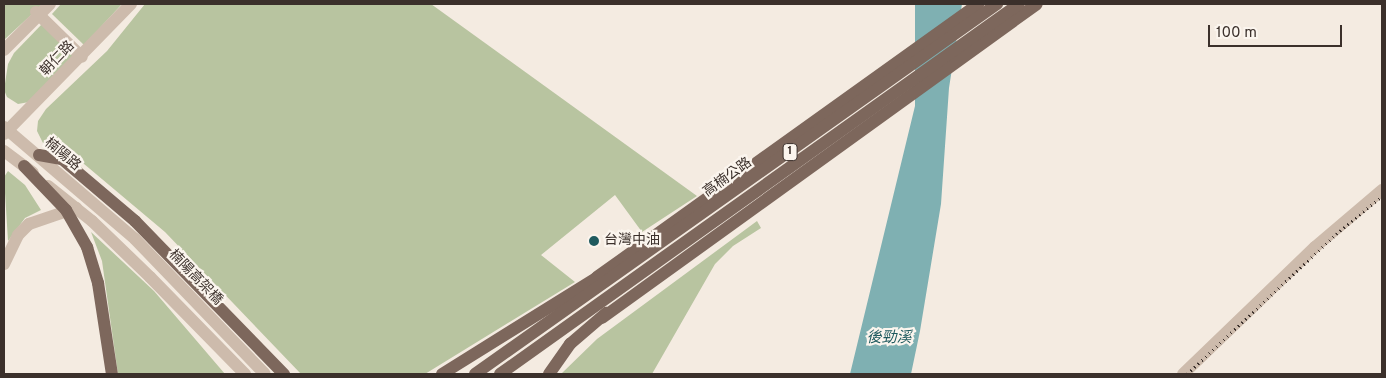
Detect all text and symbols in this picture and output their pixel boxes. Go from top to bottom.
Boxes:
scale bar [1211,15,1345,47]
text: 100 m [1216,24,1257,43]
street label: 朝仁路 [37,38,79,80]
street label: 楠陽路 [41,135,83,175]
road number: 1 [782,142,798,162]
street label: 高楠公路 [700,155,756,201]
place label: 台灣中油 [604,233,660,249]
marker: 台灣中油 [588,235,600,247]
street label: 楠陽高架橋 [165,247,225,309]
water label: 後勁溪 [867,330,911,348]

